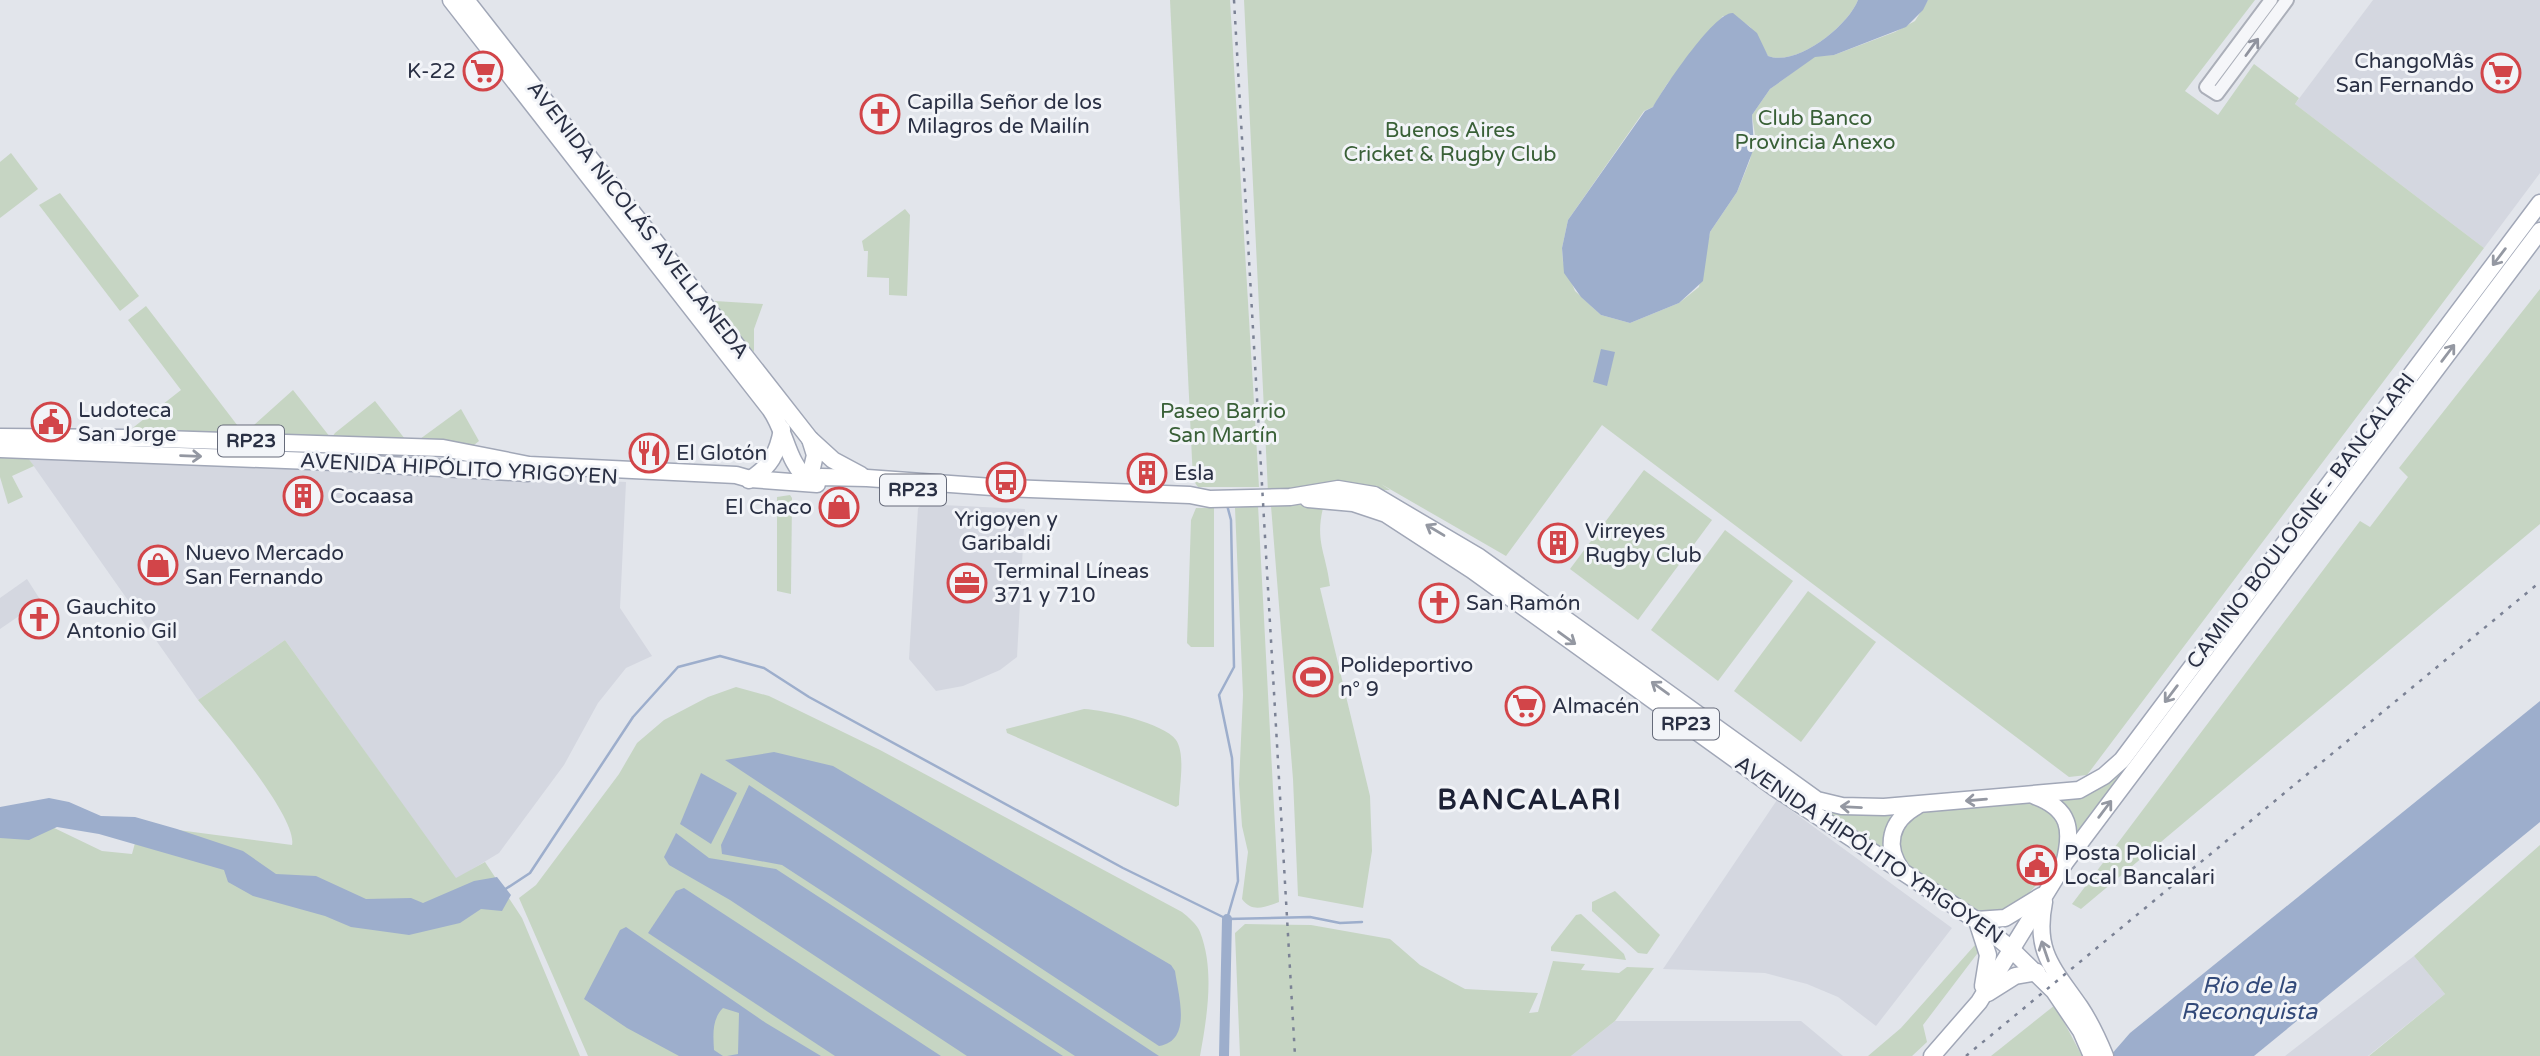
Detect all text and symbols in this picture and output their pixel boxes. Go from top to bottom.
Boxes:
one-way arrow [2245,38,2259,57]
place label: ChangoMâs San Fernando [2336,49,2474,98]
supermarket icon: K-22 [462,50,504,92]
supermarket icon: ChangoMâs San Fernando [2480,52,2522,94]
place label: K-22 [407,59,456,84]
street label: AVENIDA NICOLÁS AVELLANEDA [522,76,754,364]
place label: Capilla Señor de los Milagros de Mailín [907,90,1102,139]
church icon: Capilla Señor de los Milagros de Mailín [859,93,901,135]
park label: Club Banco Provincia Anexo [1734,106,1896,155]
park label: Buenos Aires Cricket & Rugby Club [1343,118,1557,167]
one-way arrow [2492,248,2507,267]
one-way arrow [2441,344,2456,363]
street label: CAMINO BOULOGNE - BANCALARI [2182,368,2420,674]
place label: Ludoteca San Jorge [78,398,177,447]
park label: Paseo Barrio San Martín [1160,399,1286,448]
public building icon: Ludoteca San Jorge [30,401,72,443]
road number: RP23 [218,426,284,456]
restaurant icon: El Glotón [628,432,670,474]
place label: El Glotón [676,441,767,466]
street label: AVENIDA HIPÓLITO YRIGOYEN [299,448,619,490]
one-way arrow [179,449,202,462]
building icon: Esla [1126,452,1168,494]
bus stop icon: Yrigoyen y Garibaldi [985,461,1027,503]
place label: Esla [1174,461,1214,486]
building icon: Cocaasa [282,475,324,517]
road number: RP23 [880,475,946,505]
place label: Cocaasa [330,484,414,509]
shop icon: El Chaco [818,486,860,528]
place label: El Chaco [725,495,812,520]
place label: Yrigoyen y Garibaldi [954,507,1058,556]
place label: Virreyes Rugby Club [1585,519,1702,568]
building icon: Virreyes Rugby Club [1537,522,1579,564]
one-way arrow [1426,523,1446,537]
place label: Nuevo Mercado San Fernando [185,541,344,590]
shop icon: Nuevo Mercado San Fernando [137,544,179,586]
place label: Terminal Líneas 371 y 710 [994,559,1149,608]
office icon: Terminal Líneas 371 y 710 [946,562,988,604]
church icon: San Ramón [1418,582,1460,624]
place label: San Ramón [1466,591,1581,616]
place label: Gauchito Antonio Gil [66,595,177,644]
church icon: Gauchito Antonio Gil [18,598,60,640]
one-way arrow [1557,631,1576,645]
place label: Polideportivo n° 9 [1340,653,1473,702]
sports icon: Polideportivo n° 9 [1292,656,1334,698]
one-way arrow [1652,680,1670,695]
one-way arrow [2164,684,2179,703]
supermarket icon: Almacén [1504,685,1546,727]
place label: Almacén [1552,694,1640,719]
road number: RP23 [1653,708,1719,740]
street label: AVENIDA HIPÓLITO YRIGOYEN [1730,751,2008,949]
district label: BANCALARI [1437,783,1623,817]
one-way arrow [1965,794,1987,807]
one-way arrow [1839,800,1862,813]
one-way arrow [2098,800,2113,819]
place label: Posta Policial Local Bancalari [2064,841,2215,890]
public building icon: Posta Policial Local Bancalari [2016,844,2058,886]
one-way arrow [2037,941,2050,963]
water label: Río de la Reconquista [2181,972,2318,1026]

